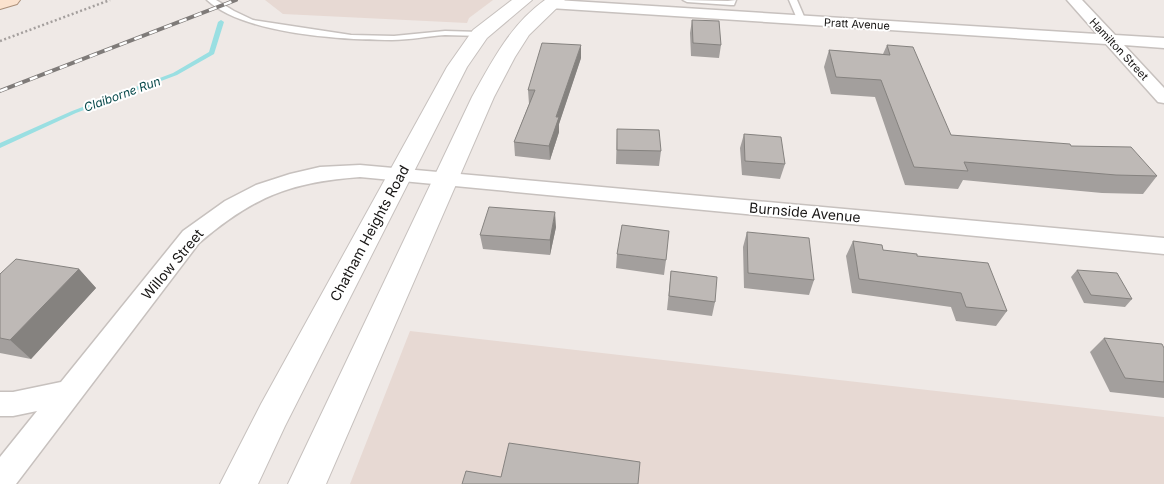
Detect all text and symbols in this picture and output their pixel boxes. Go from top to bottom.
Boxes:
street label: Pratt Avenue [824,15,890,33]
street label: Hamilton Street [1087,15,1152,83]
water label: Claiborne Run [82,73,162,115]
street label: Chatham Heights Road [326,162,412,304]
street label: Burnside Avenue [749,199,861,225]
street label: Willow Street [138,225,207,303]

